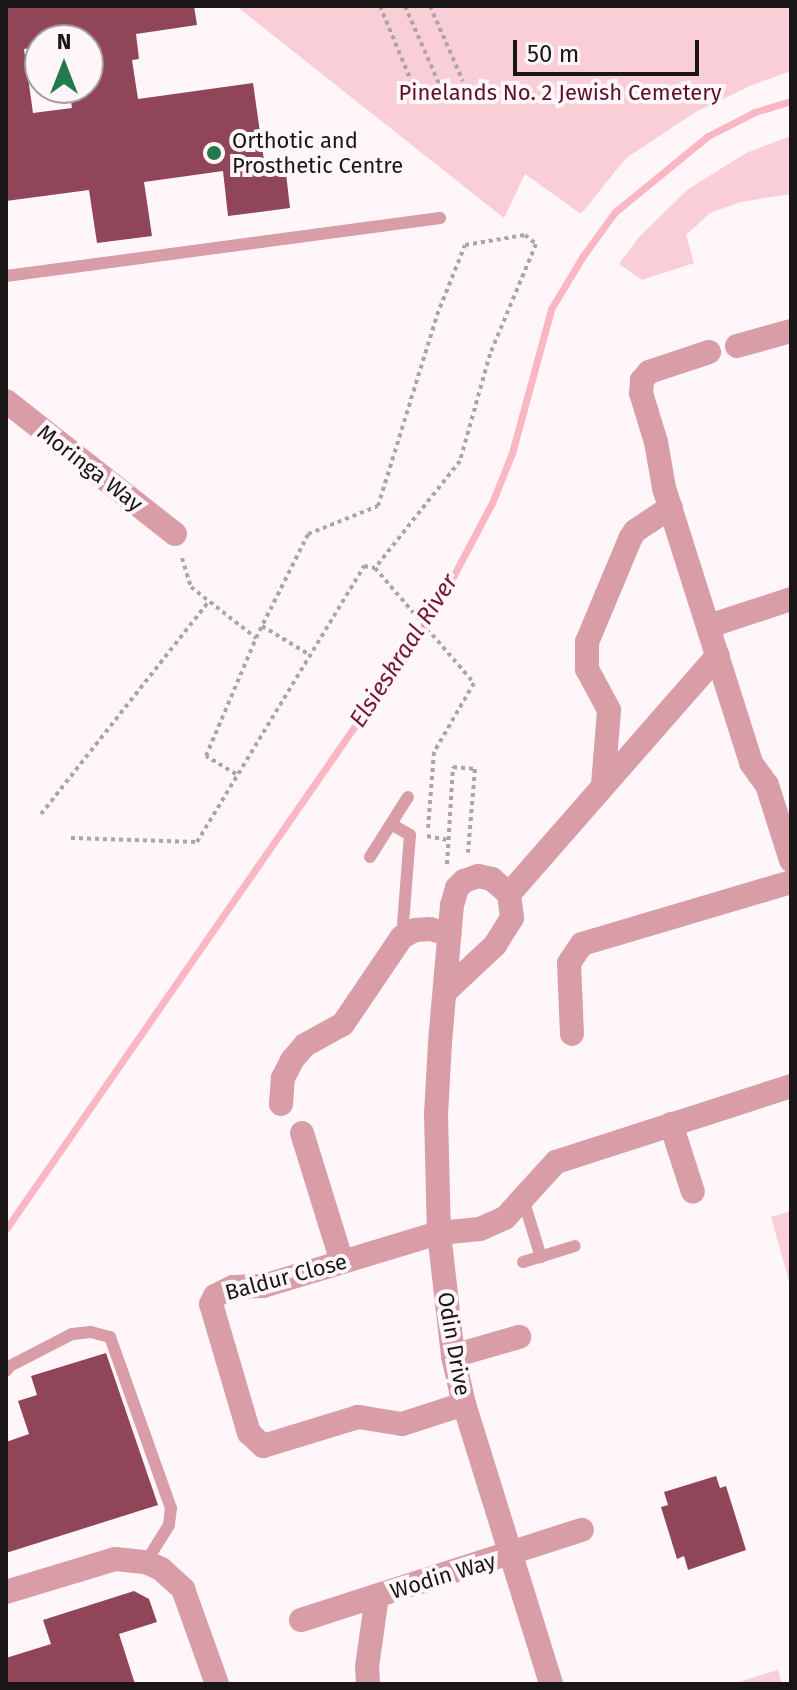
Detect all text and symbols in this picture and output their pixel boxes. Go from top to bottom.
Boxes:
north arrow [24,24,104,104]
scale bar [517,24,703,74]
text: N [57,28,71,55]
text: 50 m [527,40,579,68]
park label: Pinelands No. 2 Jewish Cemetery [398,80,722,106]
place label: Orthotic and Prosthetic Centre [232,127,403,178]
marker: Orthotic and Prosthetic Centre [203,142,225,164]
street label: Moringa Way [32,419,148,517]
water label: Elsieskraal River [344,569,464,733]
street label: Baldur Close [222,1248,350,1306]
street label: Odin Drive [432,1290,476,1398]
street label: Wodin Way [387,1547,499,1605]

